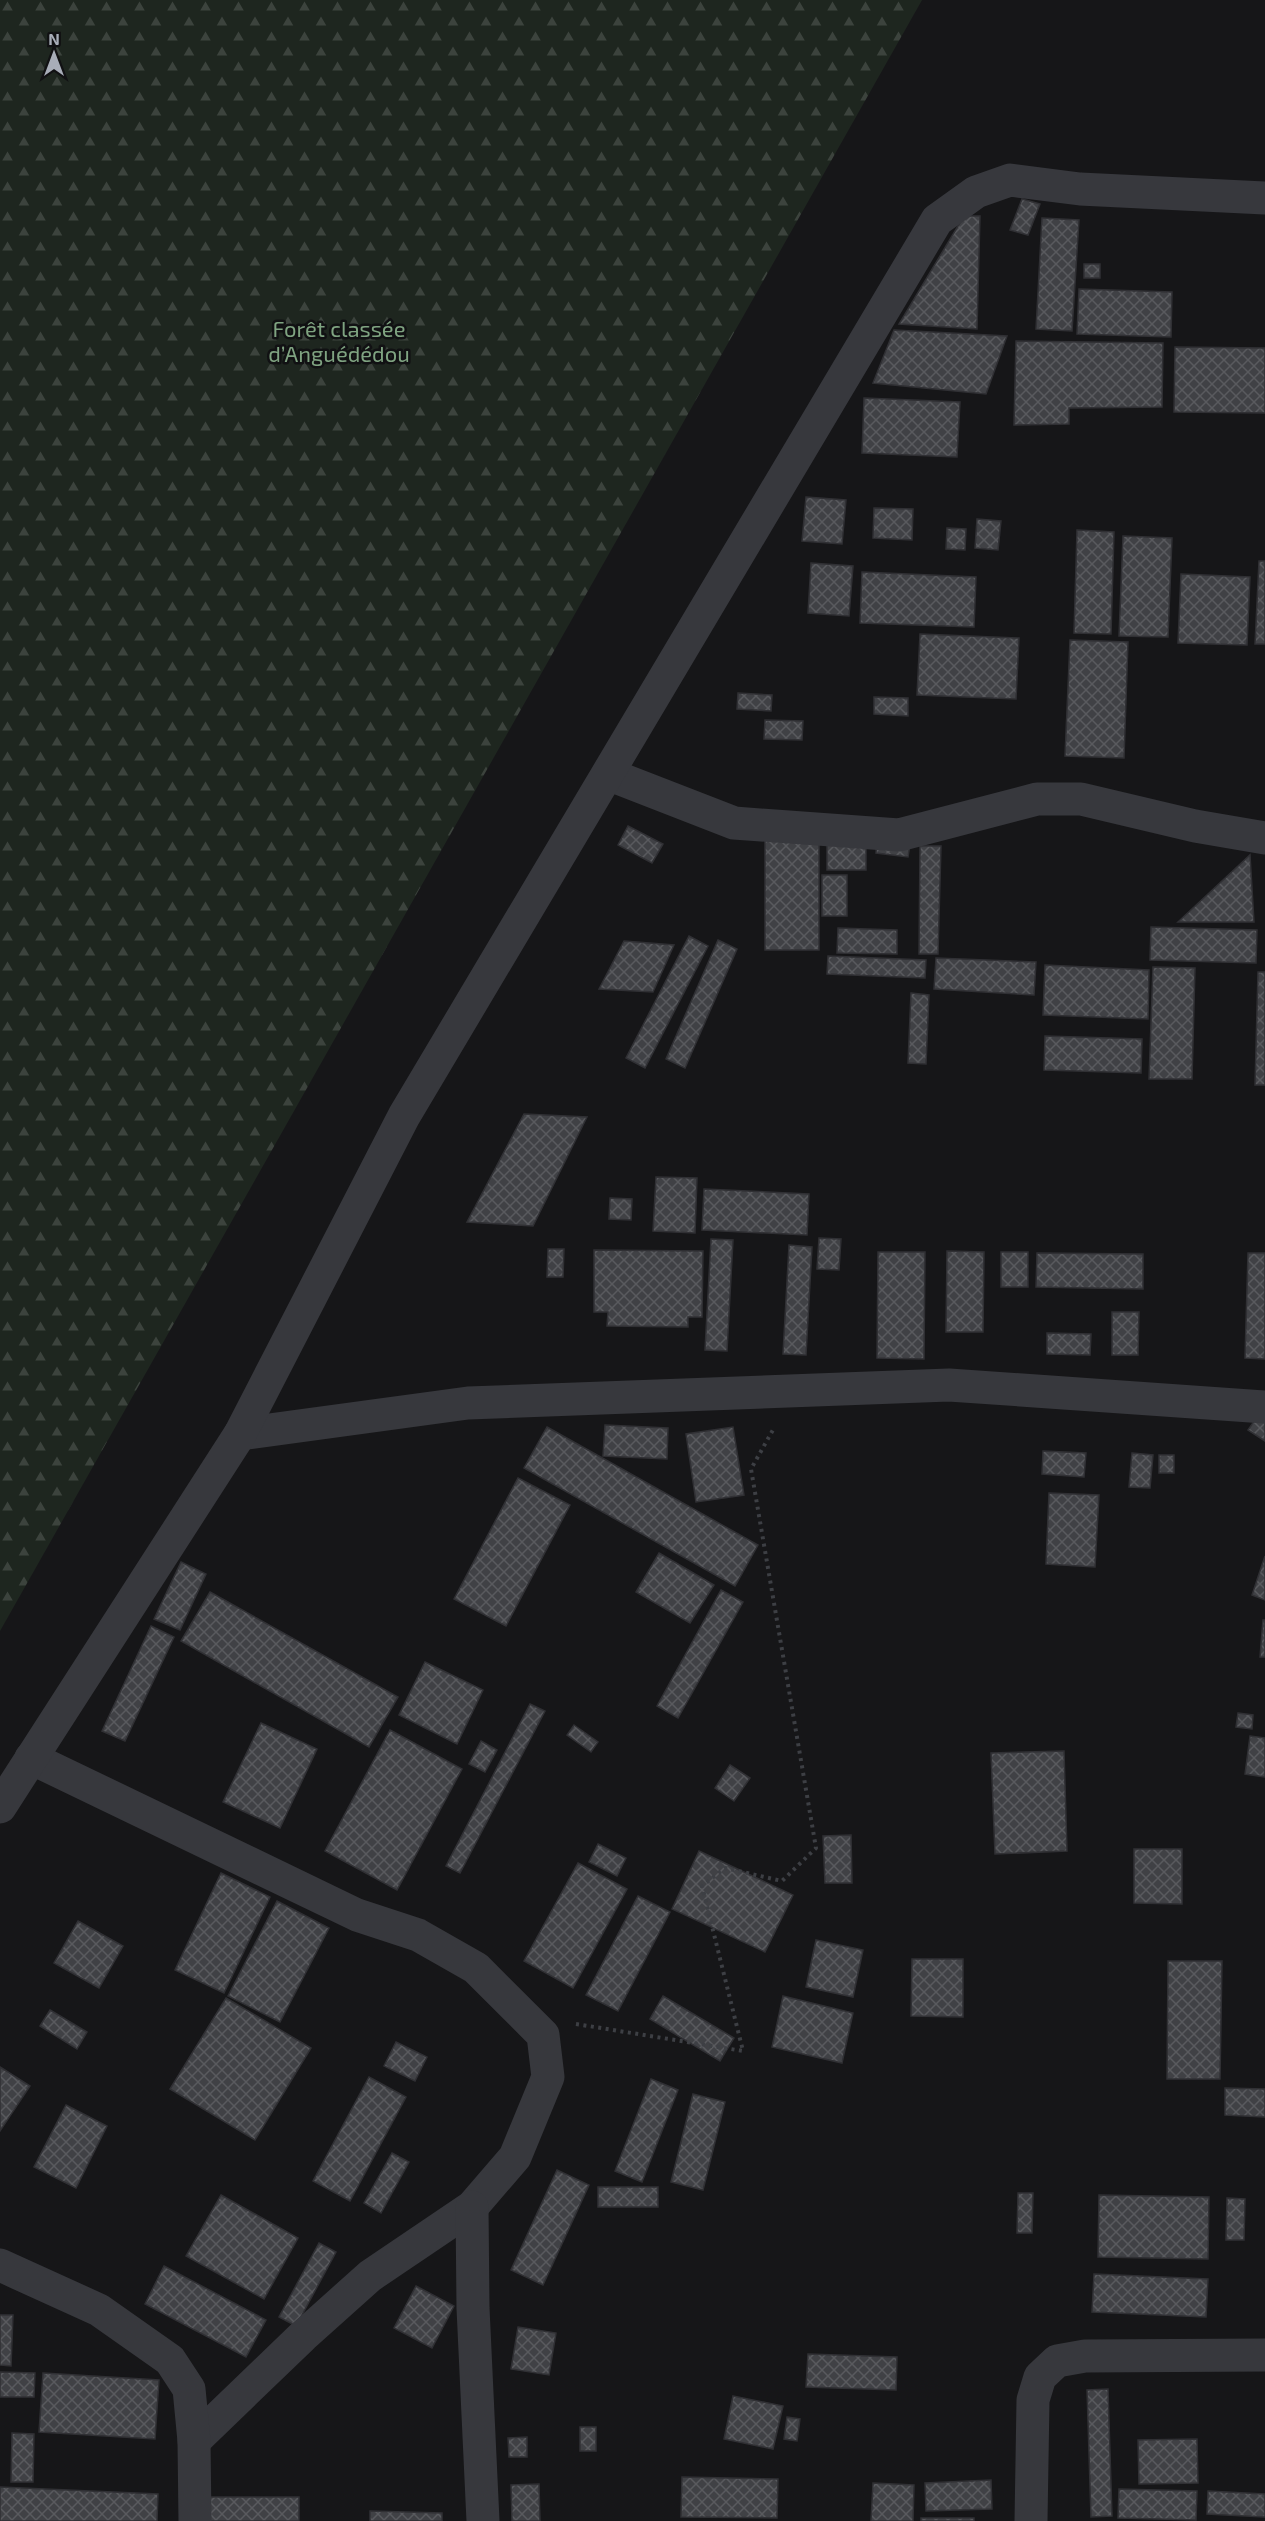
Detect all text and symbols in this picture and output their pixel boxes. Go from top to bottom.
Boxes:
north arrow [24,24,84,84]
text: N [48,29,60,48]
park label: Forêt classée d’Anguédédou [268,315,410,366]

